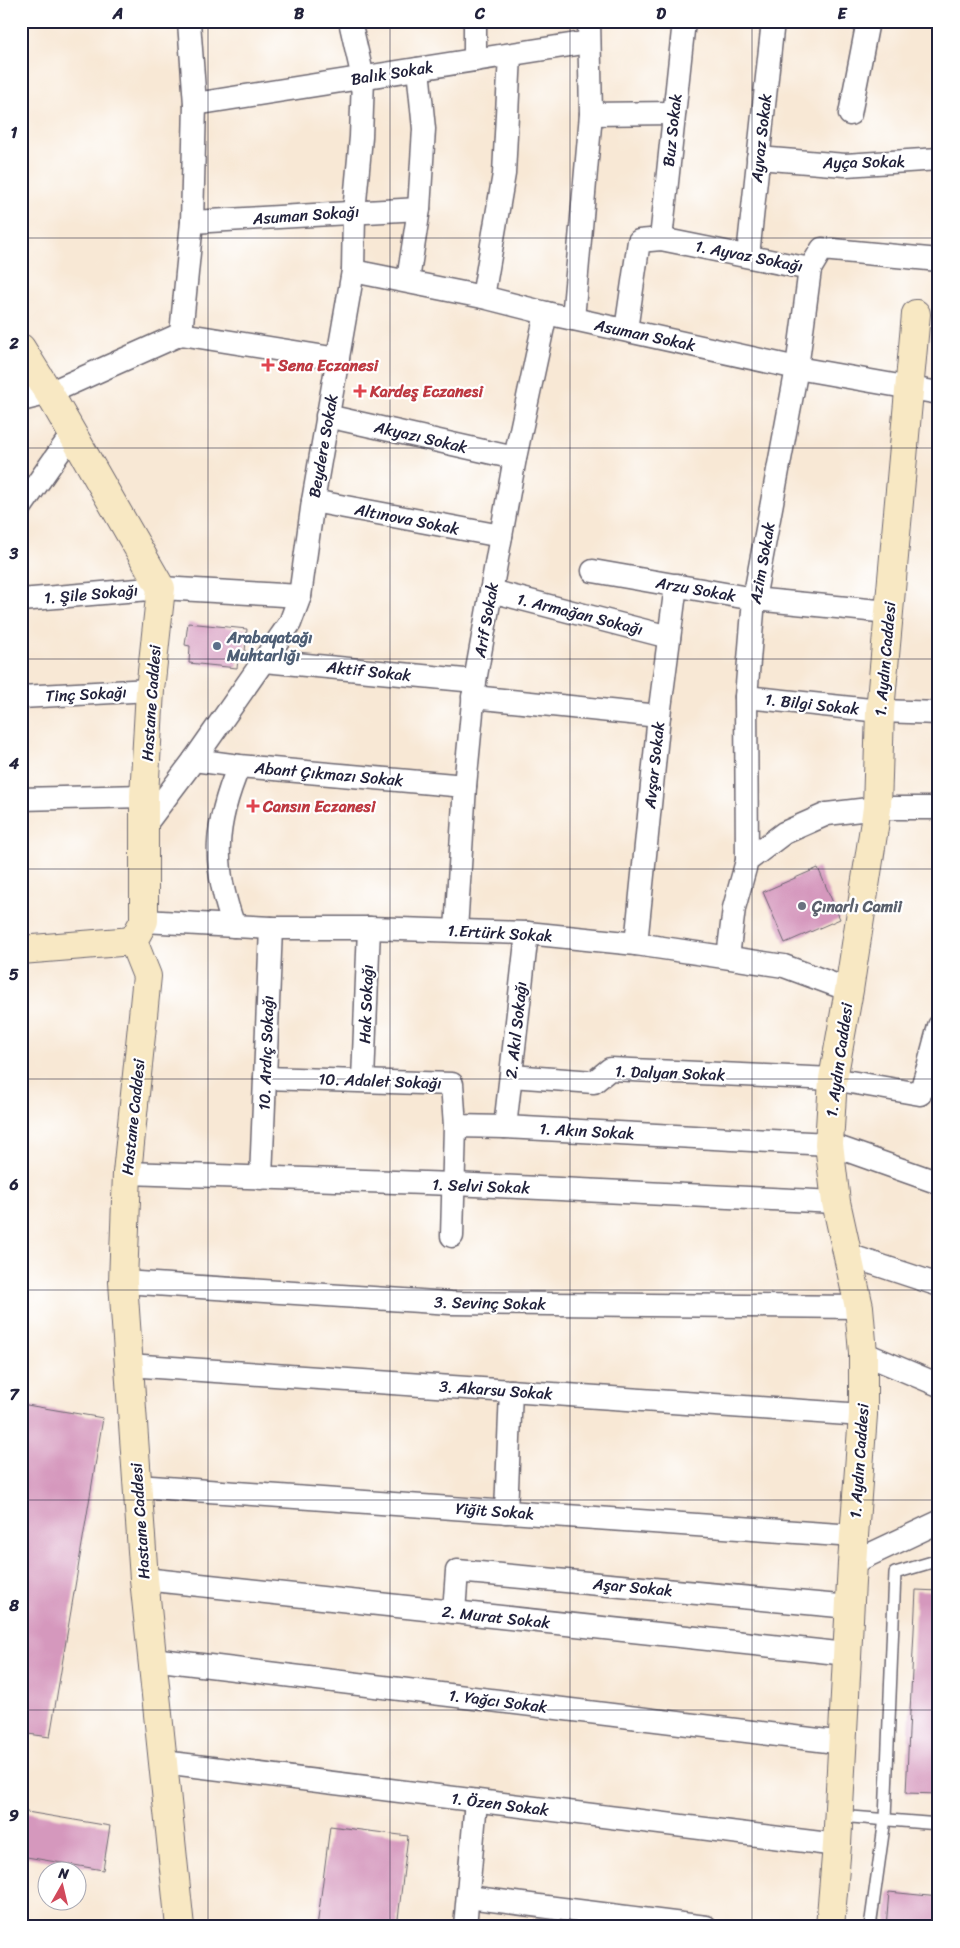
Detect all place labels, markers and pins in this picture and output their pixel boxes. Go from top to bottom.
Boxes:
place label: Sena Eczanesi [277,351,380,380]
marker: Sena Eczanesi [262,359,274,371]
place label: Kardeş Eczanesi [369,377,484,406]
marker: Kardeş Eczanesi [354,385,366,397]
place label: Arabayatağı Muhtarlığı [226,623,313,670]
marker: Arabayatağı Muhtarlığı [211,640,223,652]
place label: Cansın Eczanesi [262,792,376,821]
marker: Cansın Eczanesi [247,800,259,812]
place label: Çınarlı Camii [811,892,902,921]
marker: Çınarlı Camii [796,900,808,912]

